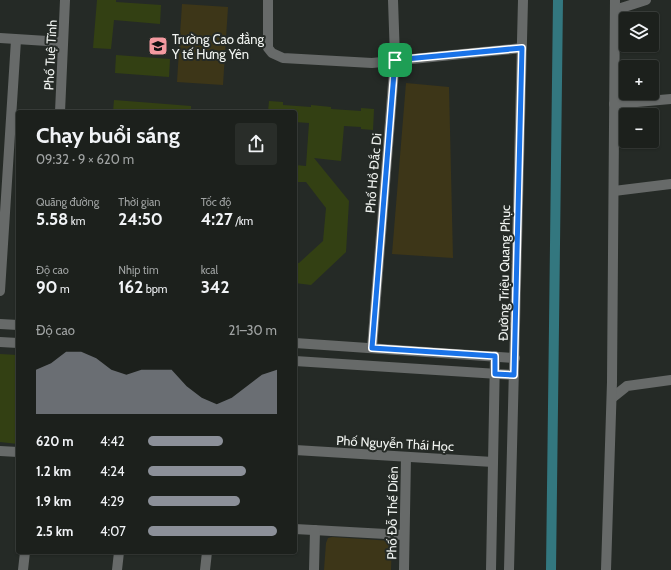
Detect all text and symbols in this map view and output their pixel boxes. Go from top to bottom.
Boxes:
map controls [619,12,659,148]
button: layers [619,12,659,52]
street label: Phố Tuệ Tĩnh [40,19,60,91]
place label: Trường Cao đẳng Y tế Hưng Yên [171,31,265,62]
school or university icon: Trường Cao đẳng Y tế Hưng Yên [147,35,169,57]
pin [378,43,412,77]
icon: arrive [384,49,406,71]
button: + [619,60,659,100]
button: − [619,108,659,148]
text: Chạy buổi sáng [36,122,180,149]
button: share [235,123,277,165]
street label: Phố Hồ Đắc Di [362,132,384,214]
text: 09:32 · 9 × 620 m [36,151,134,167]
text: Quãng đường [36,195,99,209]
text: Thời gian [118,195,160,209]
text: Tốc độ [201,195,231,209]
street label: Đường Triệu Quang Phục [495,205,513,341]
text: 5.58 [36,209,68,229]
text: 24:50 [118,209,163,229]
text: 4:27 [201,209,233,229]
text: km [68,214,85,228]
text: /km [233,214,253,228]
text: Độ cao [36,263,69,277]
text: Nhịp tim [118,263,159,277]
text: kcal [201,263,218,277]
text: 90 [36,277,58,297]
text: 162 [118,277,143,297]
text: 342 [201,277,229,297]
text: m [58,282,70,296]
text: bpm [143,282,168,296]
text: Độ cao [36,322,75,338]
text: 21–30 m [229,322,277,338]
street label: Phố Nguyễn Thái Học [336,432,454,454]
text: 620 m [36,433,74,449]
text: 4:42 [100,433,125,449]
text: 1.2 km [36,463,71,479]
text: 4:24 [100,463,125,479]
street label: Phố Đỗ Thế Diên [383,466,401,560]
text: 1.9 km [36,493,71,509]
text: 4:29 [100,493,124,509]
text: 2.5 km [36,523,73,539]
text: 4:07 [100,523,126,539]

